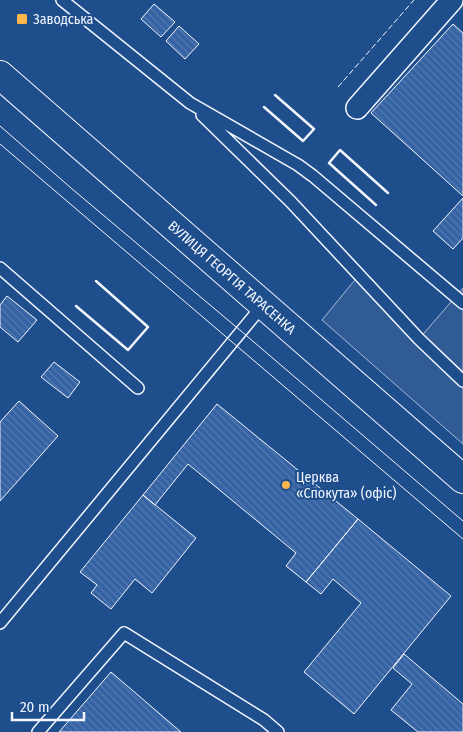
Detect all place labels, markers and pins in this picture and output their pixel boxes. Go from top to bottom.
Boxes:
place label: Заводська [33,11,94,28]
marker: Заводська [15,12,29,26]
place label: Церква «Спокута» (офіс) [296,469,396,502]
marker: Церква «Спокута» (офіс) [280,479,292,491]

